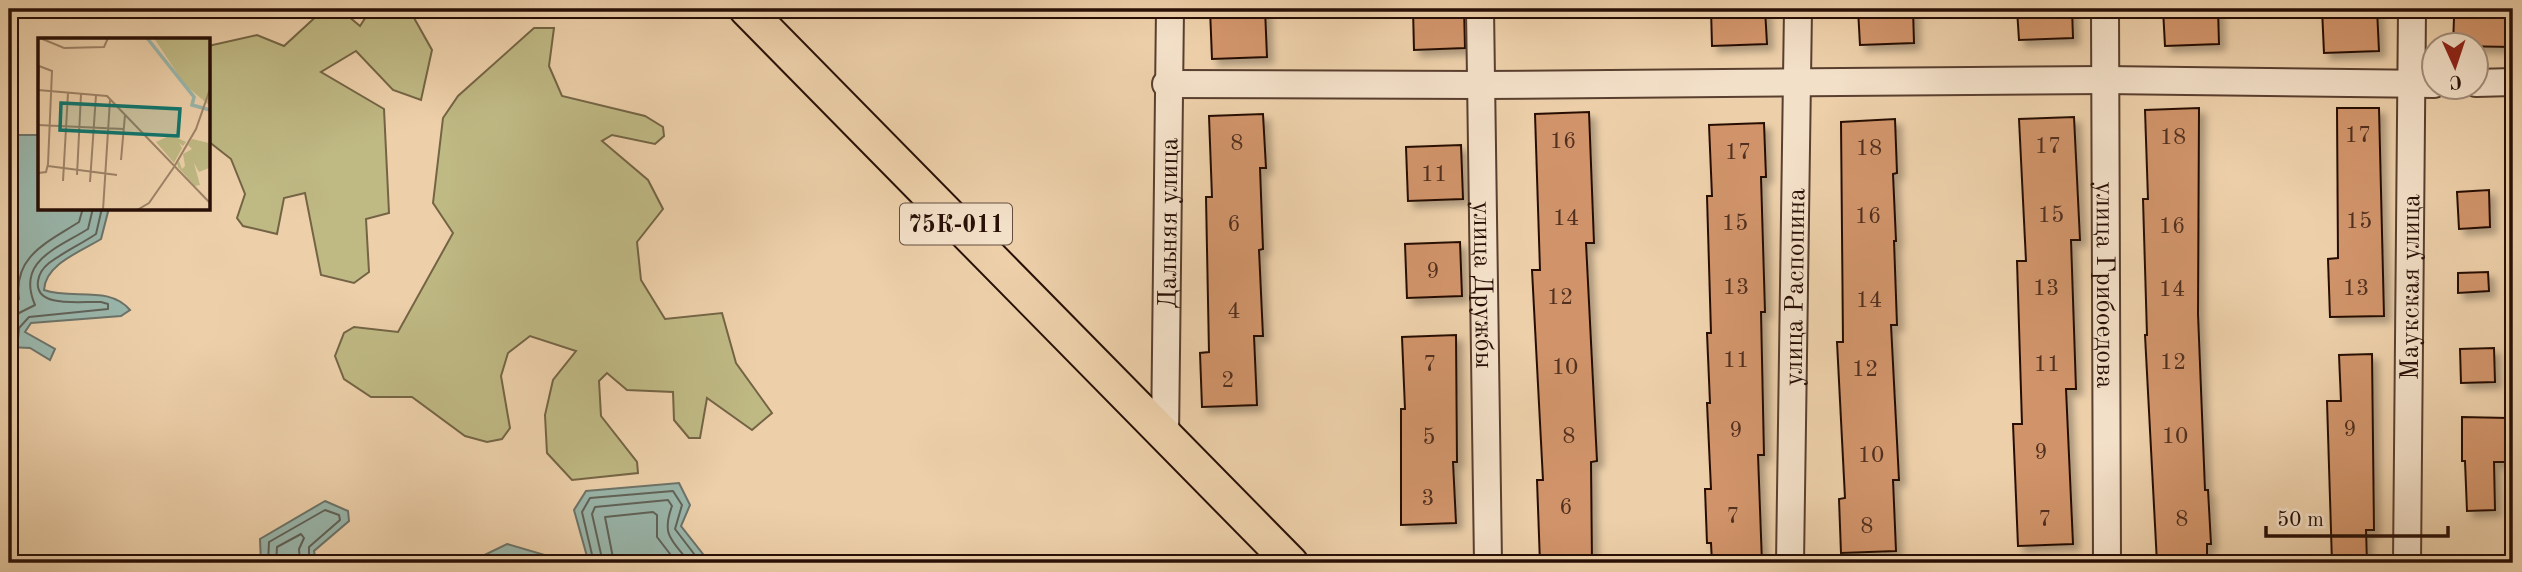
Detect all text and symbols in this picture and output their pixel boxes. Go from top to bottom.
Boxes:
north arrow [2420,32,2490,102]
inset map [38,38,210,210]
text: С [2449,71,2463,90]
house number: 17 [2345,124,2371,147]
house number: 18 [2160,126,2186,149]
house number: 16 [1550,130,1576,153]
house number: 8 [1230,132,1244,155]
house number: 17 [2035,135,2061,158]
street label: Дальняя улица [1156,137,1184,309]
house number: 18 [1856,137,1882,160]
house number: 17 [1725,141,1751,164]
house number: 11 [1421,163,1447,186]
street label: улица Грибоедова [2091,181,2117,389]
street label: улица Распопина [1782,188,1810,386]
street label: Маукская улица [2398,194,2425,380]
street label: улица Дружбы [1468,201,1496,369]
road number: 75К-011 [900,204,1012,244]
house number: 15 [2038,204,2064,227]
house number: 16 [1855,205,1881,228]
house number: 14 [1553,207,1579,230]
house number: 15 [2346,210,2372,233]
house number: 15 [1722,212,1748,235]
house number: 6 [1227,213,1241,236]
house number: 16 [2159,215,2185,238]
house number: 9 [1426,260,1440,283]
house number: 13 [1723,276,1749,299]
house number: 13 [2033,277,2059,300]
house number: 13 [2343,277,2369,300]
house number: 14 [2159,278,2185,301]
house number: 12 [1547,286,1573,309]
house number: 14 [1856,289,1882,312]
house number: 4 [1227,300,1241,323]
house number: 11 [1723,349,1749,372]
house number: 12 [2160,351,2186,374]
house number: 7 [1423,353,1437,376]
house number: 11 [2034,353,2060,376]
house number: 10 [1552,356,1578,379]
house number: 12 [1852,358,1878,381]
house number: 2 [1221,369,1235,392]
house number: 9 [2343,418,2357,441]
house number: 9 [1729,419,1743,442]
house number: 8 [1562,425,1576,448]
house number: 10 [2162,425,2188,448]
house number: 5 [1422,426,1436,449]
house number: 9 [2034,441,2048,464]
house number: 10 [1858,444,1884,467]
house number: 3 [1421,487,1435,510]
scale bar [2266,495,2448,539]
house number: 6 [1559,496,1573,519]
house number: 7 [1726,505,1740,528]
house number: 7 [2038,508,2052,531]
house number: 8 [2175,508,2189,531]
text: 50 m [2277,510,2324,531]
house number: 8 [1860,515,1874,538]

